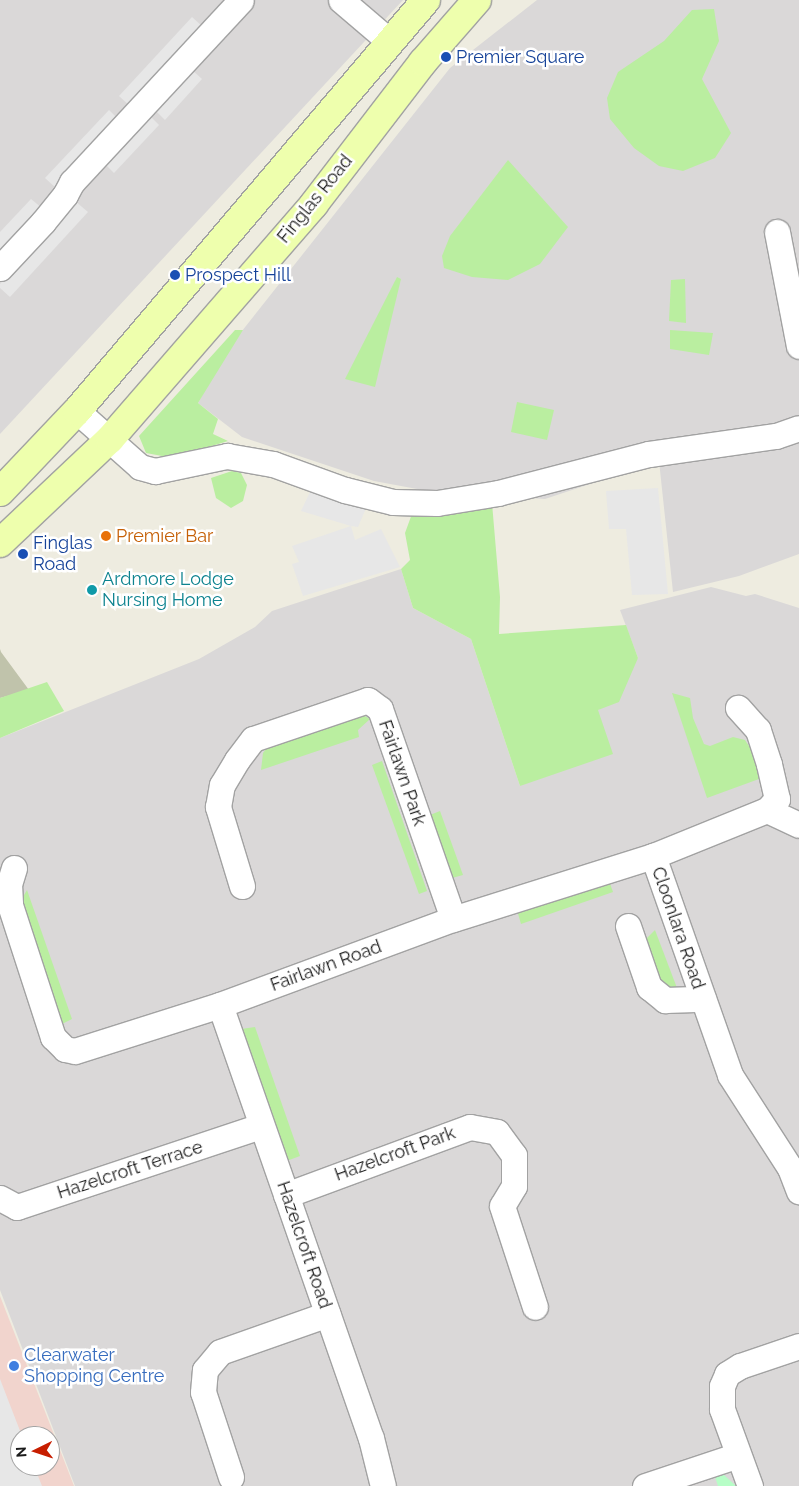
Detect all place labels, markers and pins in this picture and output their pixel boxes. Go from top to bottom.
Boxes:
place label: Premier Square [456,46,585,68]
marker: Premier Square [440,51,452,63]
place label: Prospect Hill [185,264,291,286]
marker: Prospect Hill [169,269,181,281]
place label: Premier Bar [116,525,214,547]
marker: Premier Bar [100,530,112,542]
place label: Finglas Road [33,533,93,576]
marker: Finglas Road [17,548,29,560]
place label: Ardmore Lodge Nursing Home [102,569,234,612]
marker: Ardmore Lodge Nursing Home [86,584,98,596]
place label: Clearwater Shopping Centre [24,1345,164,1388]
marker: Clearwater Shopping Centre [8,1360,20,1372]

